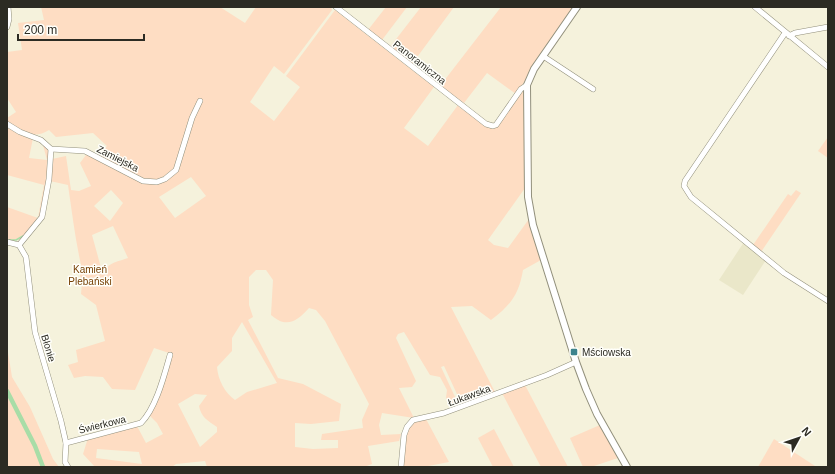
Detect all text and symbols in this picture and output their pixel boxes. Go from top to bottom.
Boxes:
scale bar [18,16,144,42]
text: 200 m [24,23,57,37]
street label: Panoramiczna [391,38,449,87]
street label: Zamiejska [95,143,141,174]
park label: Kamień Plebański [68,264,112,287]
street label: Błonie [39,333,58,363]
marker: Mściowska [569,347,579,357]
place label: Mściowska [582,347,631,358]
street label: Łukawska [446,383,492,408]
street label: Świerkowa [77,412,127,436]
north arrow [779,418,819,458]
text: N [800,425,814,439]

